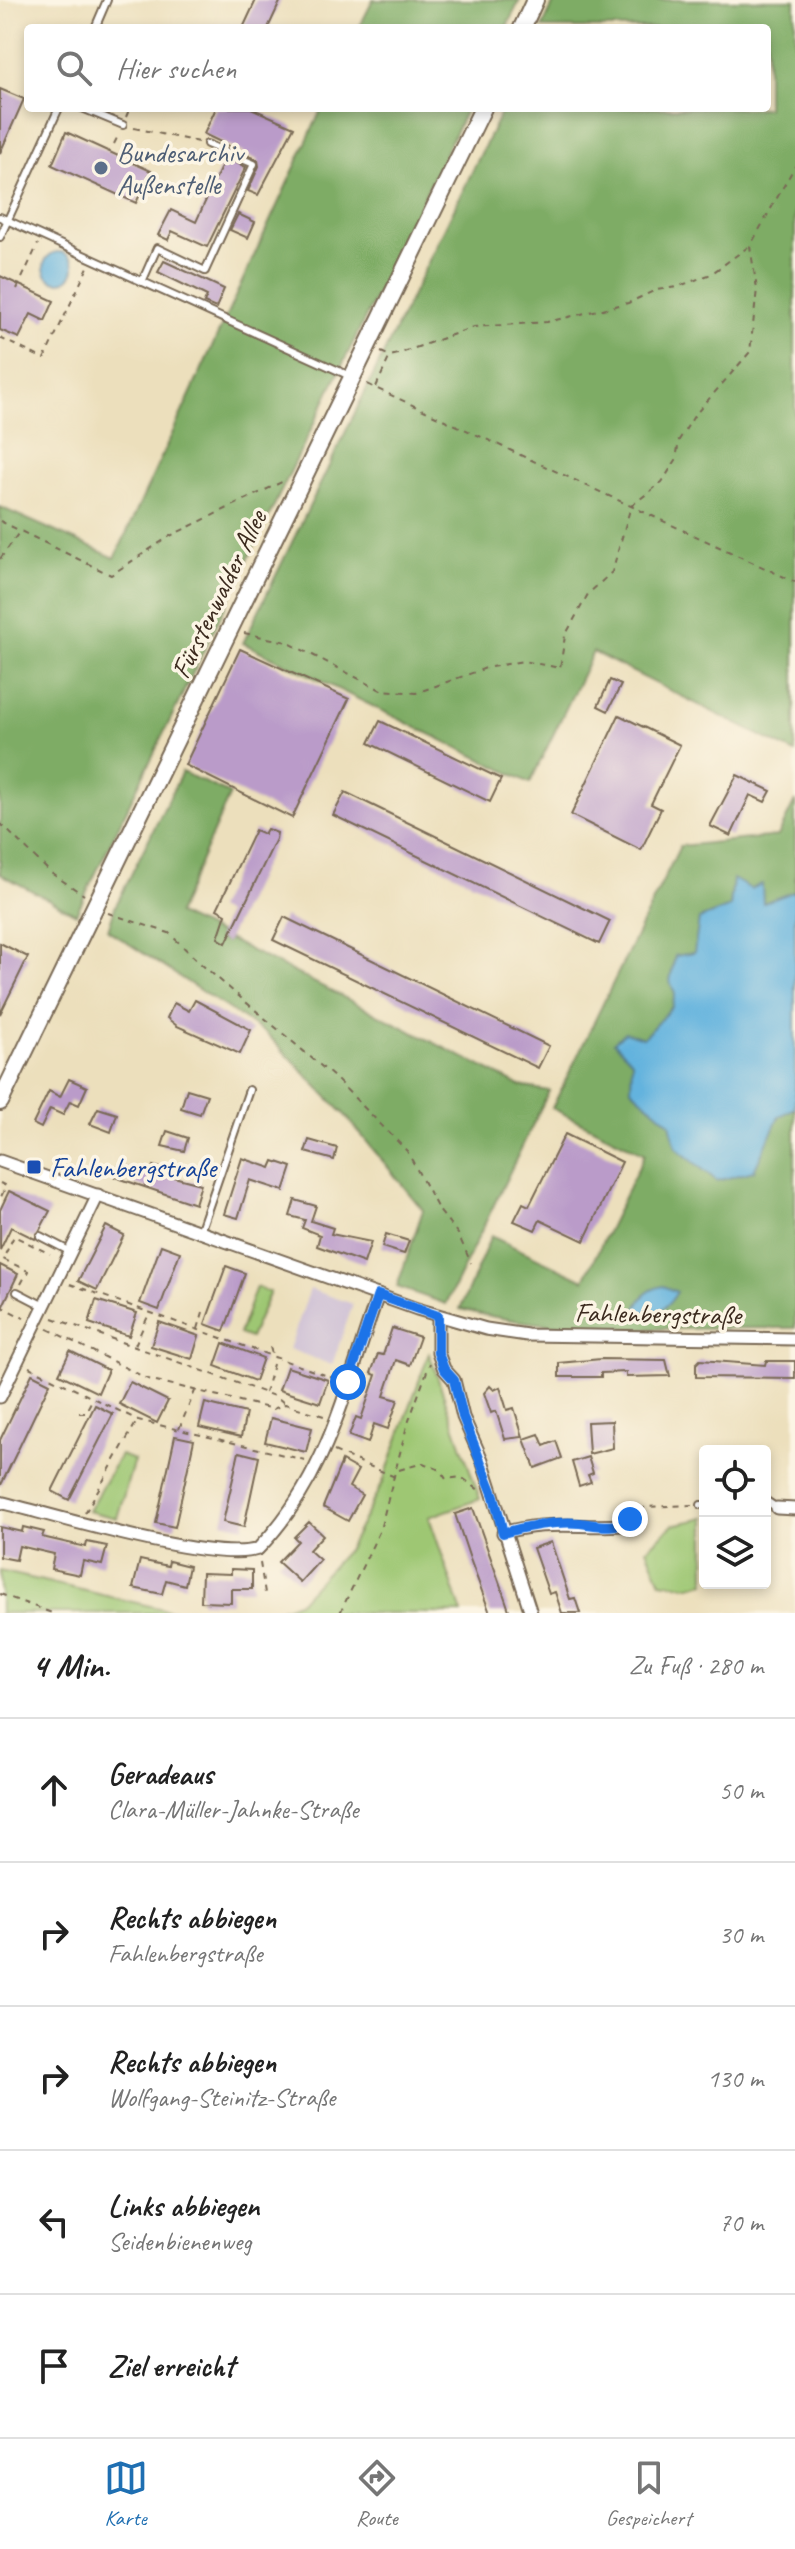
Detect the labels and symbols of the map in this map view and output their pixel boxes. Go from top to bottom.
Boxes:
place label: Bundesarchiv Außenstelle [117,135,246,202]
marker: Bundesarchiv Außenstelle [92,159,110,177]
street label: Fürstenwalder Allee [163,503,275,684]
place label: Fahlenbergstraße [50,1150,218,1185]
marker: Fahlenbergstraße [25,1158,43,1176]
street label: Fahlenbergstraße [575,1295,743,1332]
route start [330,1364,366,1400]
route end [612,1501,648,1537]

